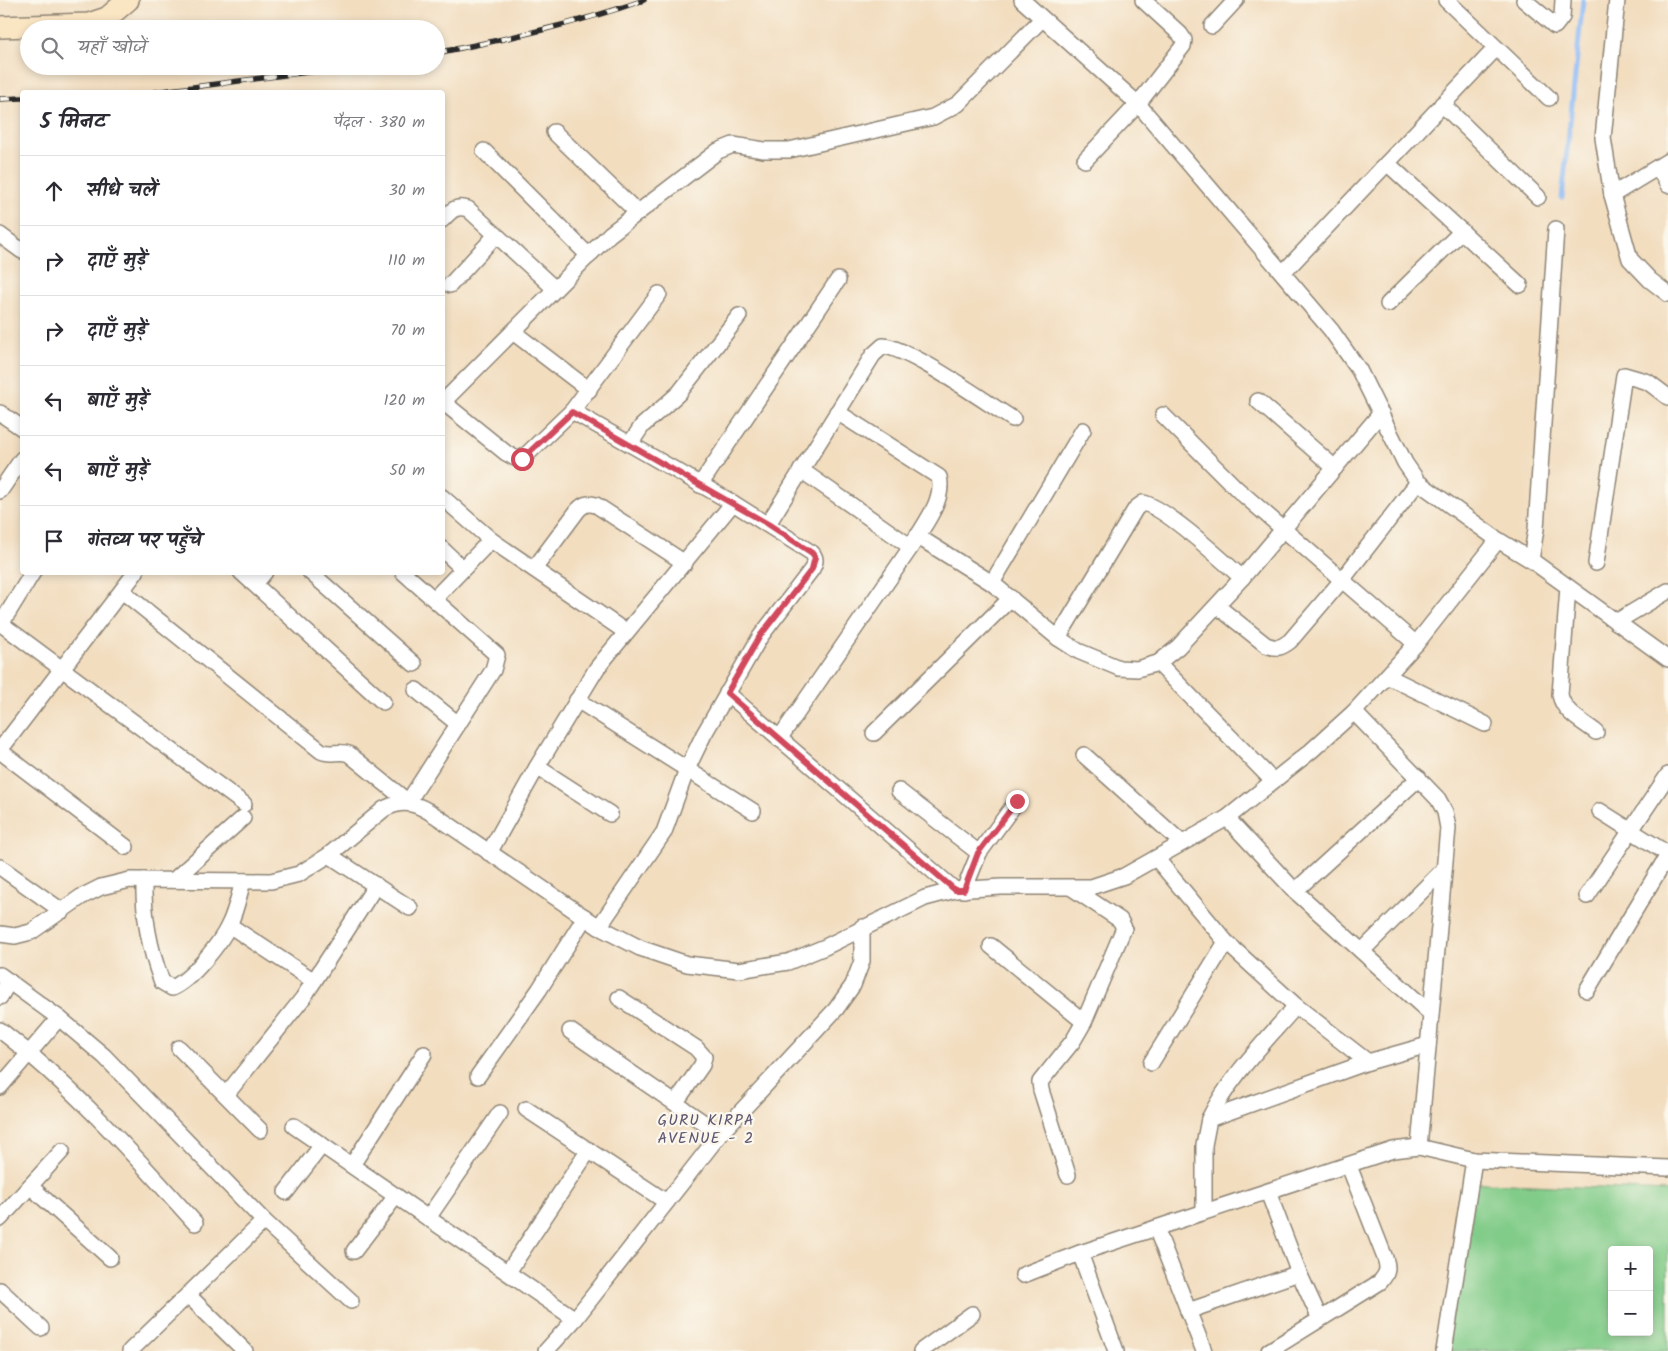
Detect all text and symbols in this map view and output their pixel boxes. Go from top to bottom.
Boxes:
search box [20,20,445,75]
text: यहाँ खोजें [78,33,147,63]
icon: search [38,34,66,62]
text: 5 मिनट [40,106,106,139]
text: पैदल · 380 m [334,110,425,135]
text: सीधे चलें [87,176,157,206]
icon: ahead [40,177,68,205]
text: 30 m [389,178,425,203]
text: दाएँ मुड़ें [87,246,146,276]
icon: right [40,247,68,275]
text: 110 m [388,248,425,273]
text: दाएँ मुड़ें [87,316,146,346]
icon: right [40,317,68,345]
text: 70 m [390,318,425,343]
text: बाएँ मुड़ें [87,386,148,416]
icon: left [40,387,68,415]
text: 120 m [384,388,425,413]
route start [511,448,534,471]
text: बाएँ मुड़ें [87,456,148,486]
icon: left [40,457,68,485]
text: 50 m [389,458,425,483]
text: गंतव्य पर पहुँचे [87,526,202,556]
icon: arrive [40,527,68,555]
route end [1006,790,1029,813]
district label: GURU KIRPA AVENUE - 2 [658,1108,754,1151]
map controls [1608,1246,1653,1336]
button: + [1608,1246,1653,1291]
button: − [1608,1291,1653,1336]

